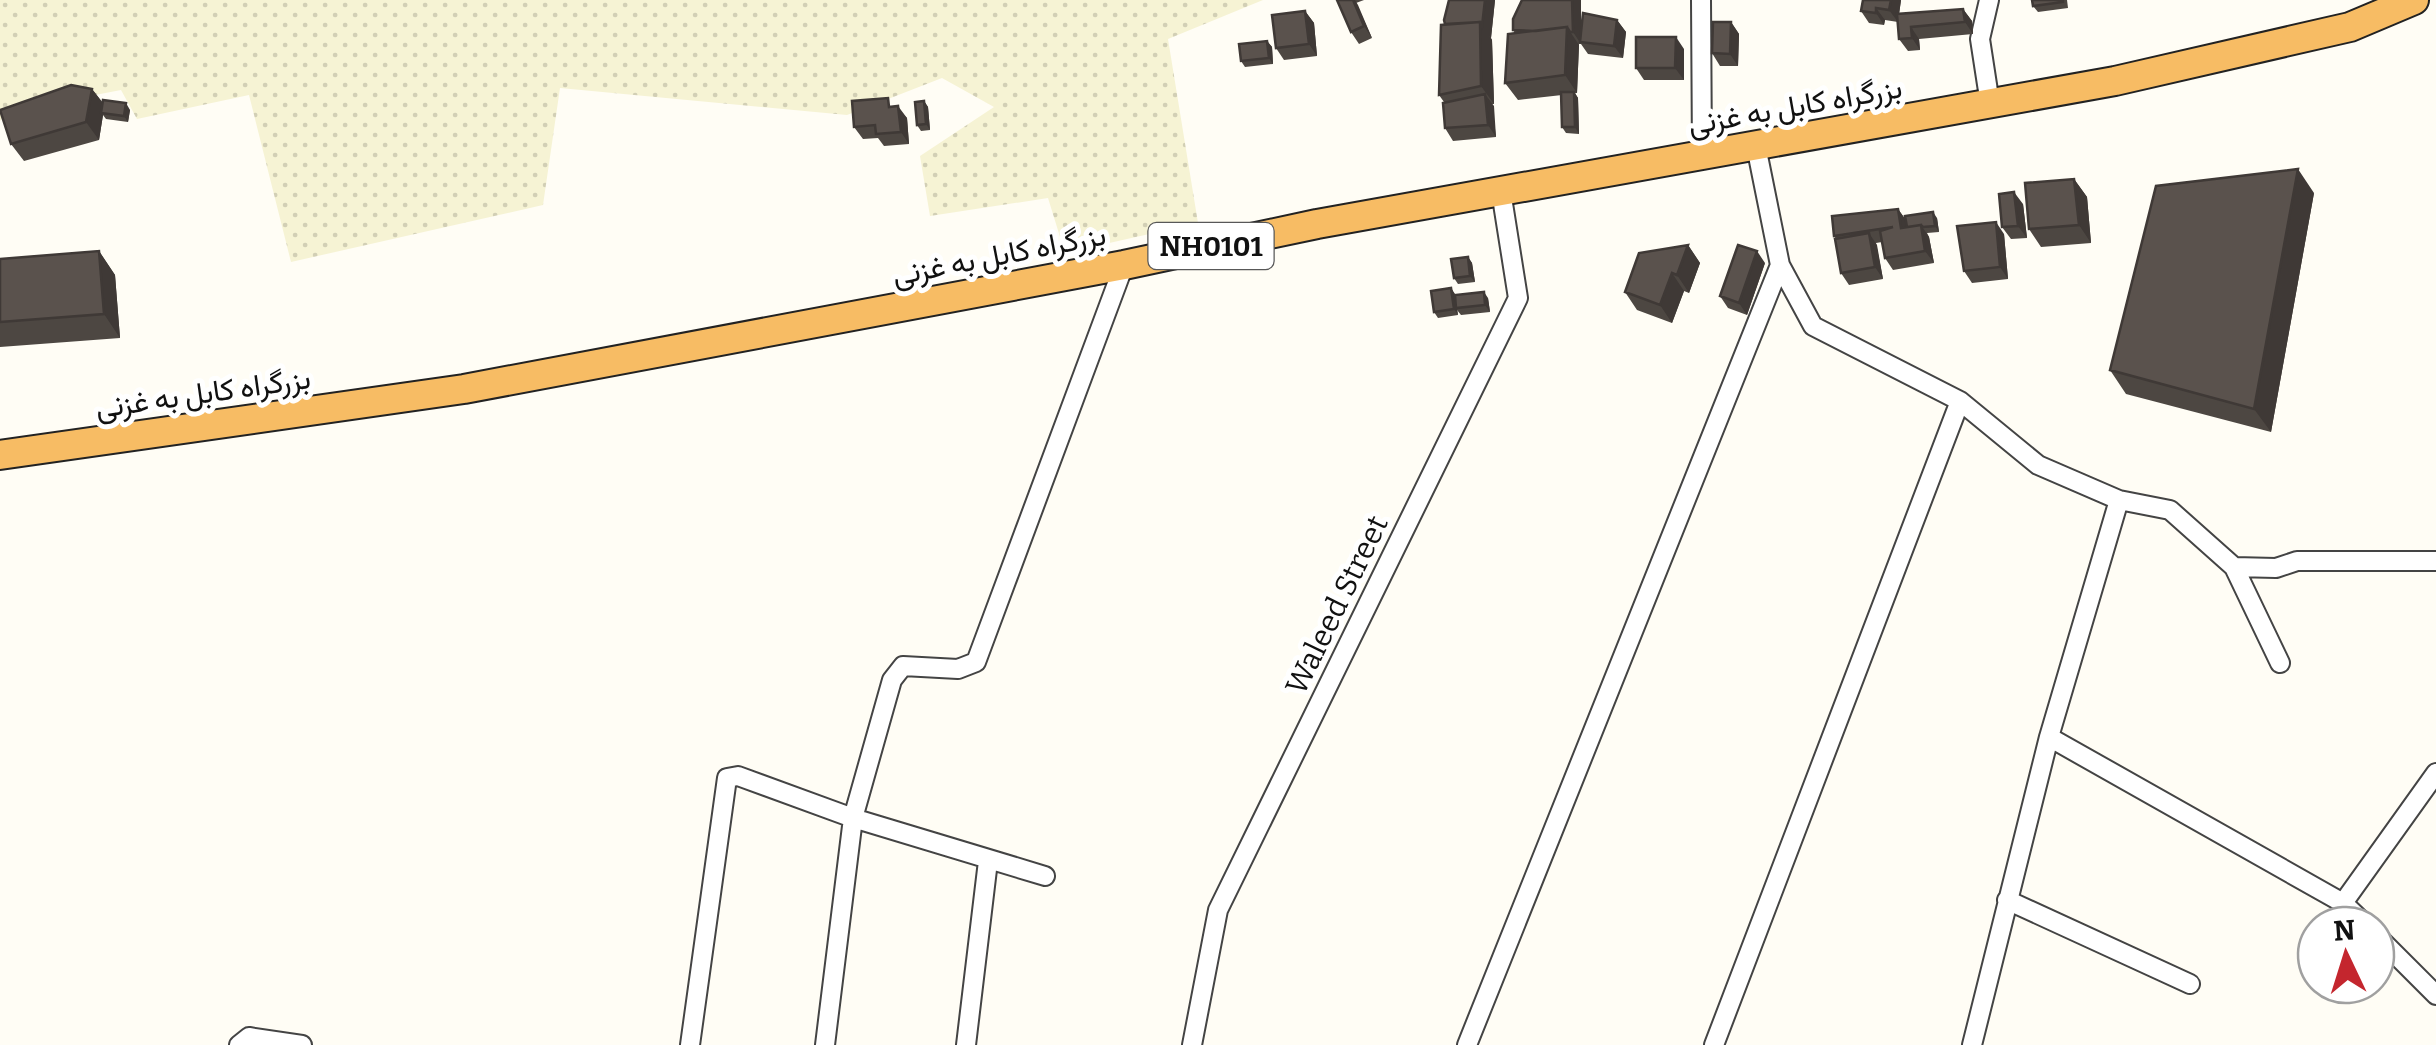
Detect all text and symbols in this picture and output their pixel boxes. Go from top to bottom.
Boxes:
street label: بزرگراه کابل به غزنی [1685,69,1905,143]
street label: بزرگراه کابل به غزنی [889,217,1109,293]
road number: NH0101 [1148,223,1274,269]
street label: بزرگراه کابل به غزنی [93,360,313,426]
street label: Waleed Street [1278,510,1396,700]
north arrow [2296,905,2396,1005]
text: N [2332,913,2356,948]

